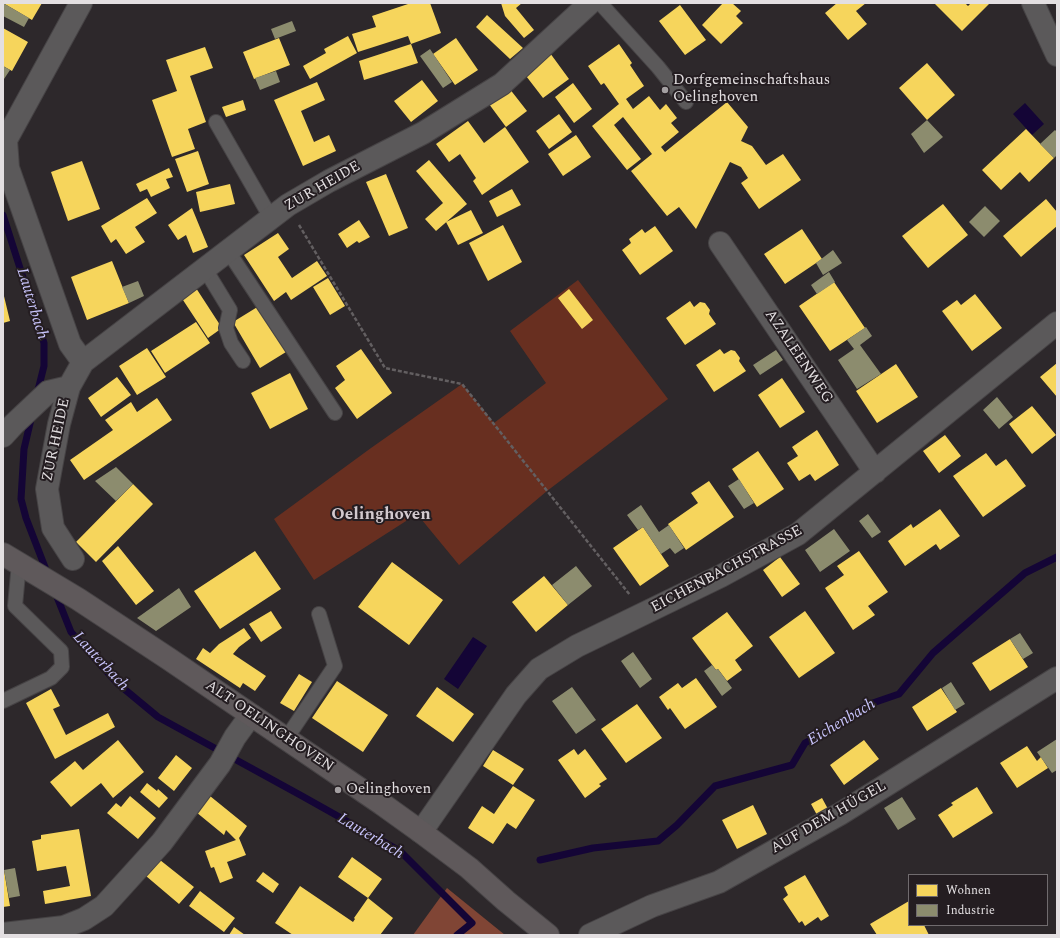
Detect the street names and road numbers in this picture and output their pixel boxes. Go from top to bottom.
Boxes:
street label: ZUR HEIDE [282,158,364,216]
street label: AZALEENWEG [760,307,836,407]
street label: ZUR HEIDE [39,397,75,483]
street label: EICHENBACHSTRASSE [648,522,806,618]
street label: ALT OELINGHOVEN [201,677,337,777]
street label: AUF DEM HÜGEL [768,778,890,858]

